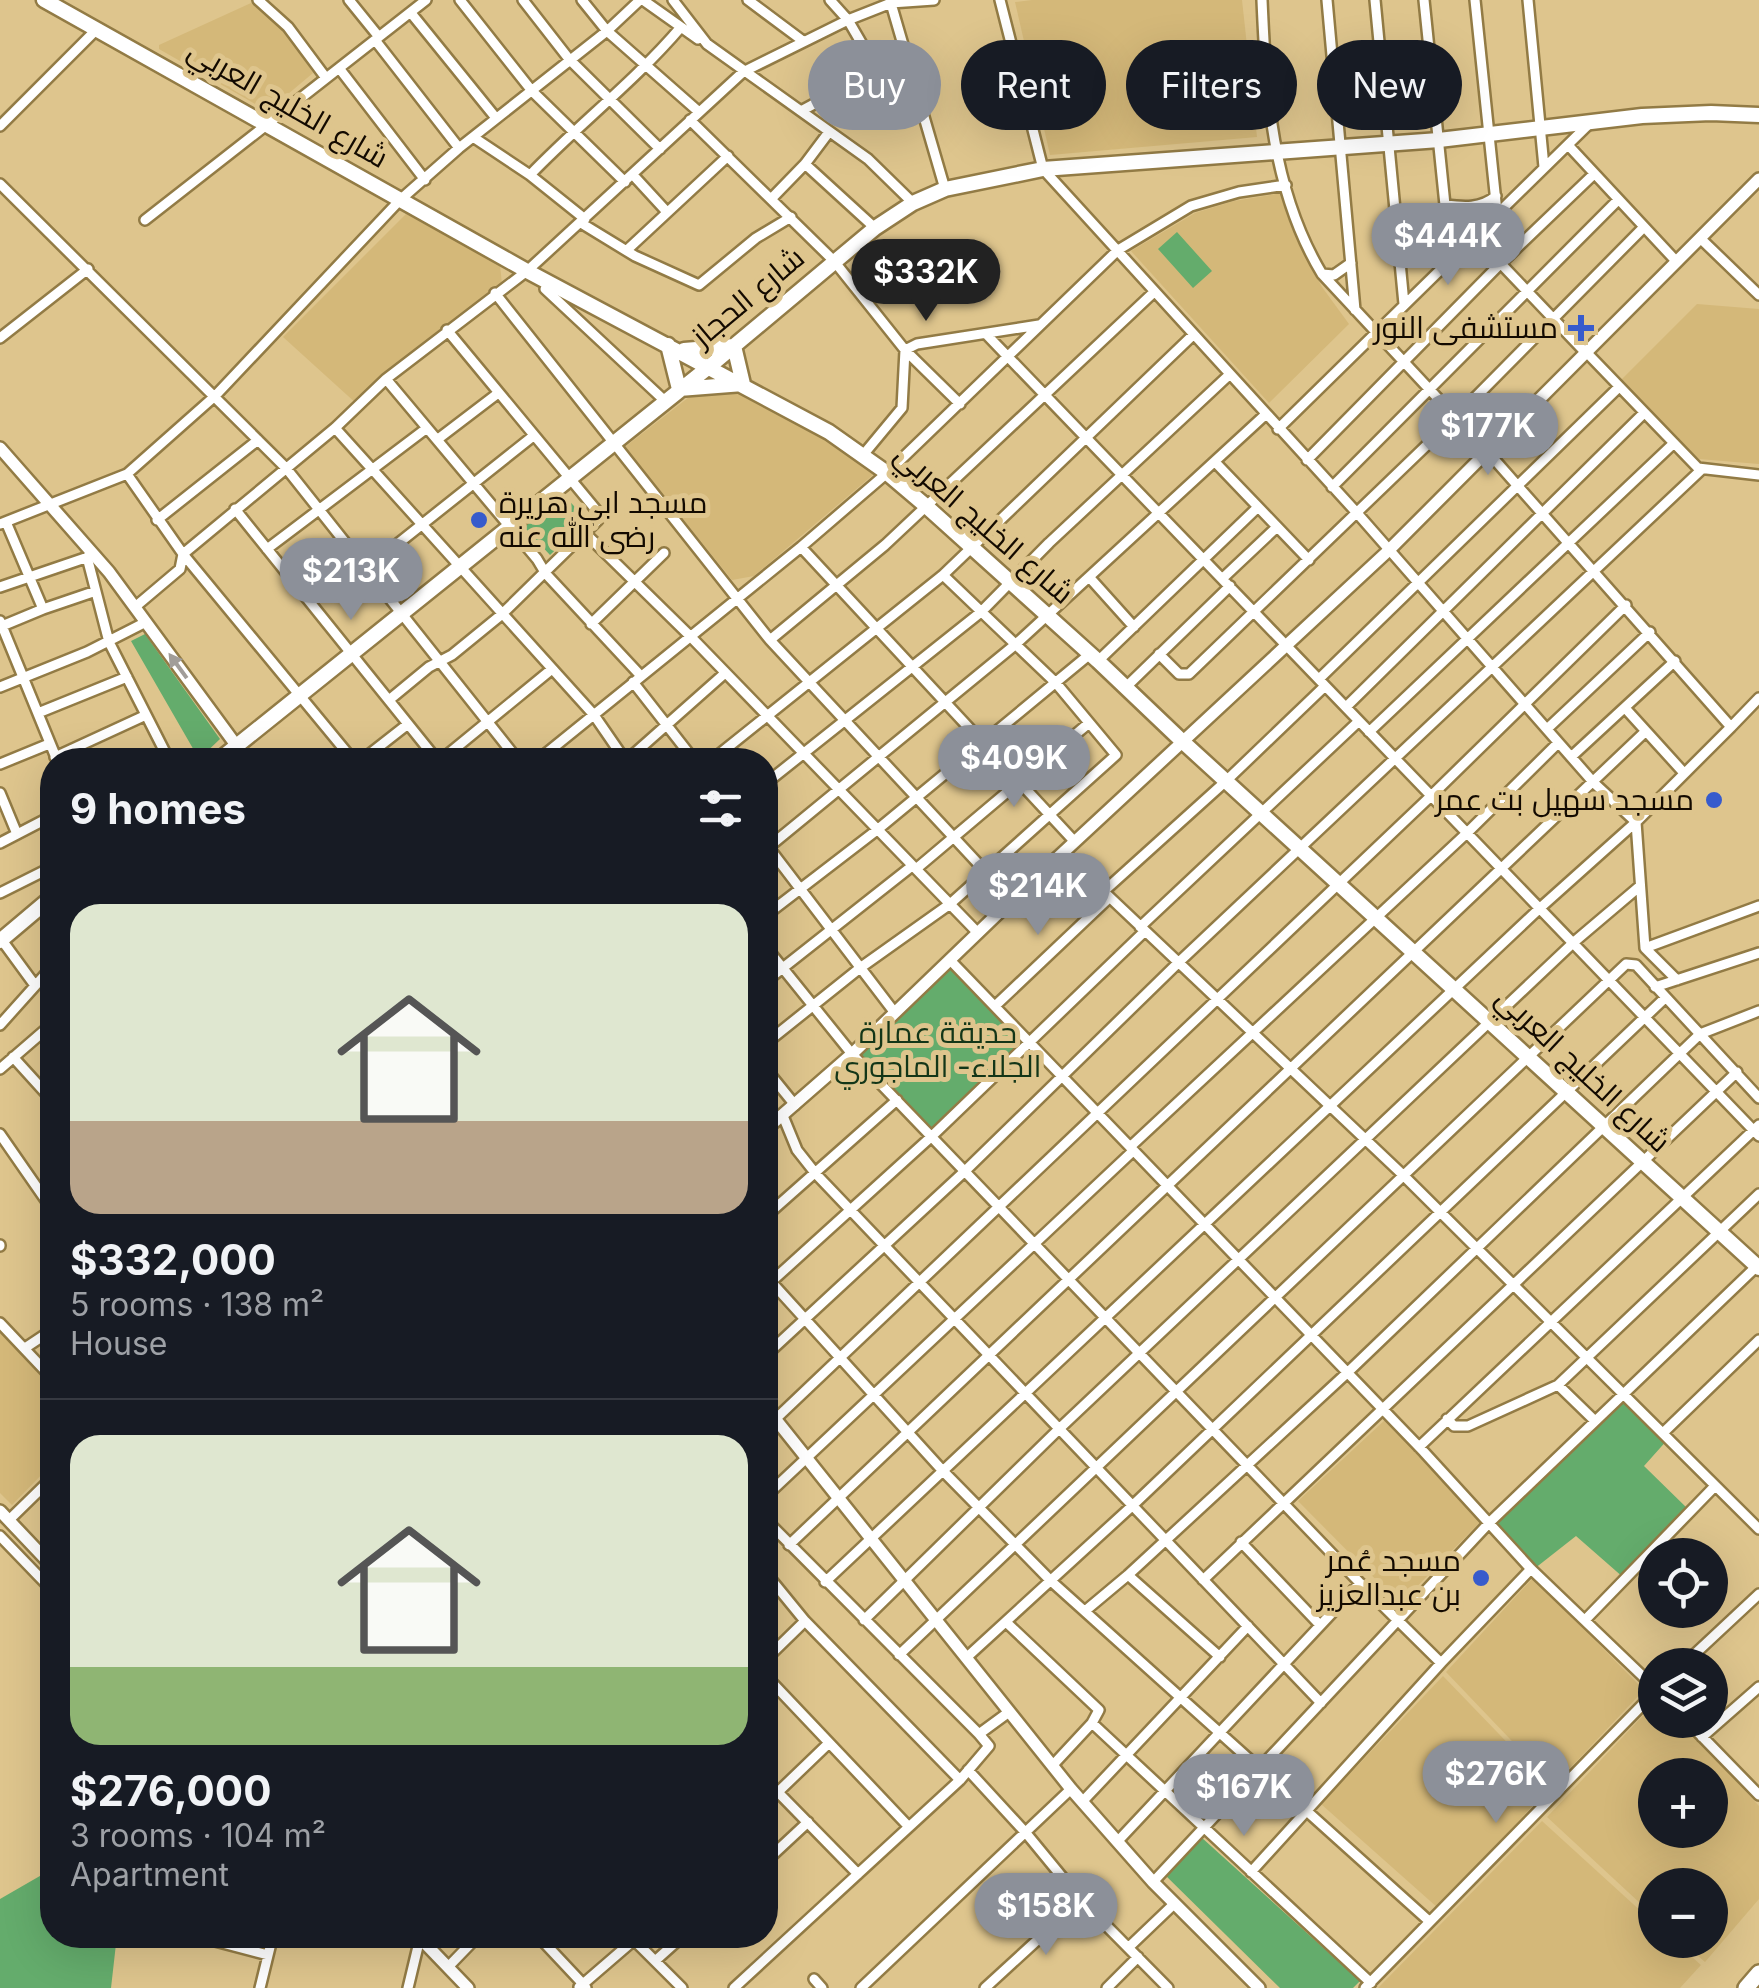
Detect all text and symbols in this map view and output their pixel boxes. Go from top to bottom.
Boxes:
street label: شارع الخليج العربي [179,31,395,180]
chip: Buy [808,40,941,130]
chip: Rent [961,40,1106,130]
chip: Filters [1126,40,1297,130]
chip: New [1317,40,1462,130]
pin: $444K [1378,203,1518,288]
text: $444K [1394,216,1502,255]
street label: شارع الحجاز [682,239,813,357]
pin: $332K [856,239,996,324]
text: $332K [873,252,979,291]
place label: مستشفى النور [1372,309,1558,346]
marker: مستشفى النور [1568,315,1594,341]
pin: $177K [1418,393,1558,478]
text: $177K [1440,406,1536,445]
street label: شارع الخليج العربي [884,436,1081,615]
place label: مسجد ابي هريرة رضى الله عنه [499,484,708,555]
marker: مسجد ابي هريرة رضى الله عنه [468,509,490,531]
pin: $213K [281,538,421,623]
text: $213K [302,551,400,590]
one-way arrow [169,653,188,679]
pin: $409K [944,725,1084,810]
text: $409K [960,738,1068,777]
icon: filters [693,781,748,836]
place label: مسجد سهيل بت عمر [1434,781,1694,818]
text: 9 homes [70,783,246,834]
marker: مسجد سهيل بت عمر [1703,789,1725,811]
pin: $214K [968,853,1108,938]
text: $214K [988,866,1088,905]
icon: home [319,969,499,1149]
street label: شارع الخليج العربي [1485,979,1678,1164]
park label: حديقة عمارة الجلاء- الماجوري [834,1014,1042,1090]
text: $332,000 [70,1234,276,1285]
text: 5 rooms · 138 m² [70,1285,324,1324]
text: House [70,1324,167,1363]
icon: home [319,1500,499,1680]
map controls [1638,1538,1728,1958]
button: locate [1638,1538,1728,1628]
place label: مسجد عُمر بن عبدالعزيز [1315,1542,1461,1613]
marker: مسجد عُمر بن عبدالعزيز [1470,1567,1492,1589]
button: layers [1638,1648,1728,1738]
pin: $276K [1426,1741,1566,1826]
pin: $167K [1174,1754,1314,1839]
text: $276K [1444,1754,1548,1793]
button: + [1638,1758,1728,1848]
text: $276,000 [70,1765,272,1816]
text: $167K [1195,1767,1293,1806]
text: 3 rooms · 104 m² [70,1816,326,1855]
text: Apartment [70,1855,229,1894]
button: − [1638,1868,1728,1958]
pin: $158K [976,1873,1116,1958]
text: $158K [996,1886,1096,1925]

